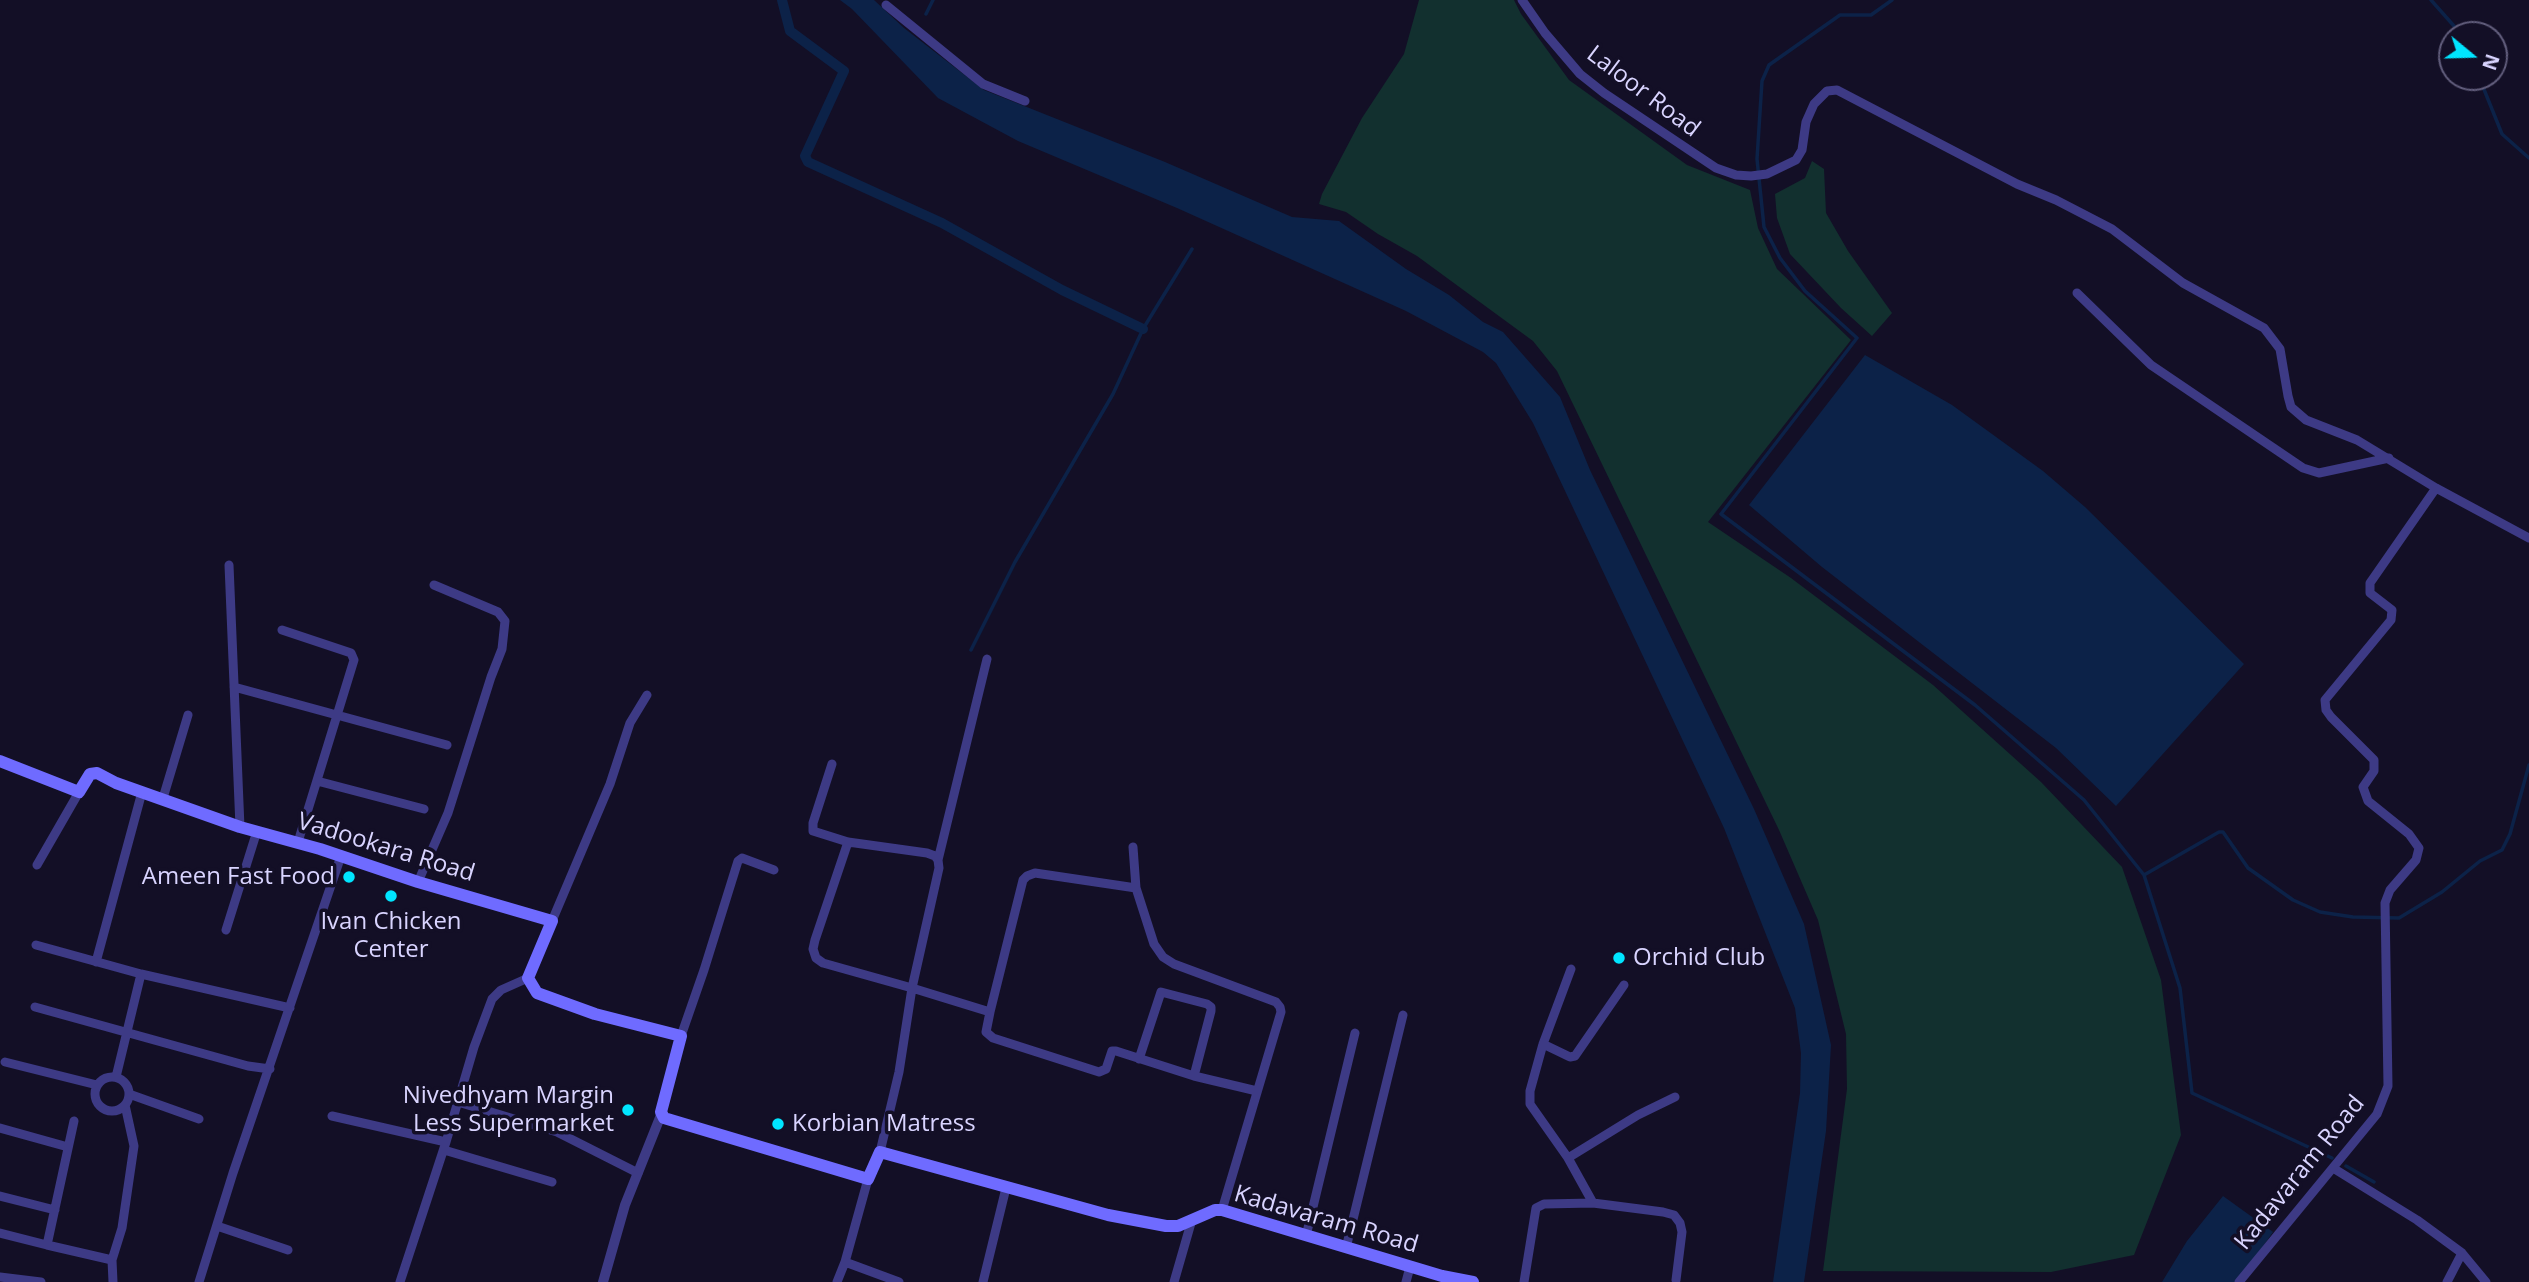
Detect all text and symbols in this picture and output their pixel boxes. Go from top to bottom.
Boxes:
north arrow [2438,21,2508,91]
street label: Laloor Road [1581,40,1705,144]
text: N [2476,51,2506,74]
street label: Vadookara Road [294,807,478,889]
place label: Ameen Fast Food [142,863,335,891]
marker: Ameen Fast Food [341,869,357,885]
marker: Ivan Chicken Center [383,888,399,904]
place label: Ivan Chicken Center [320,908,462,964]
place label: Orchid Club [1633,944,1765,972]
marker: Orchid Club [1611,950,1627,966]
place label: Nivedhyam Margin Less Supermarket [403,1082,614,1138]
street label: Kadavaram Road [2229,1090,2371,1256]
marker: Nivedhyam Margin Less Supermarket [620,1102,636,1118]
place label: Korbian Matress [792,1110,976,1138]
marker: Korbian Matress [770,1116,786,1132]
street label: Kadavaram Road [1231,1180,1421,1260]

